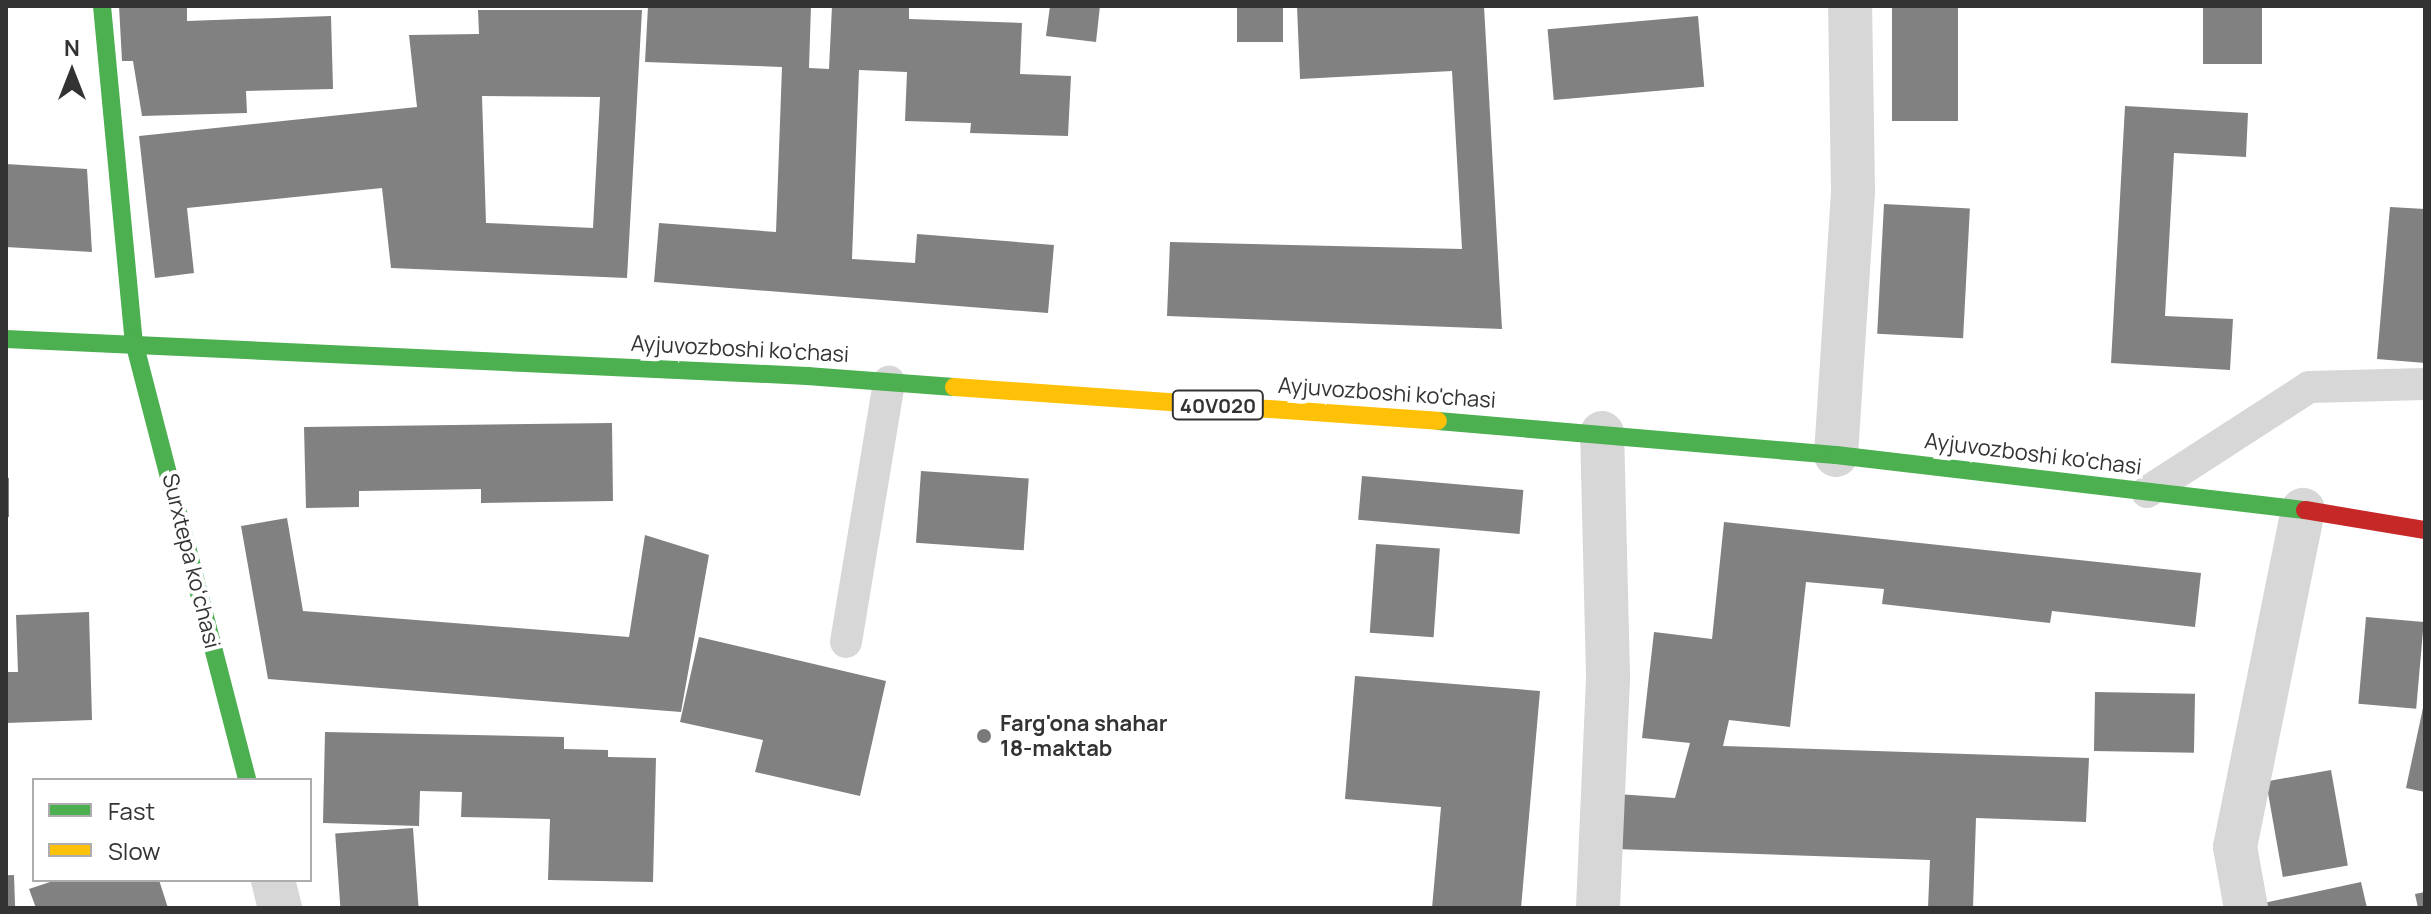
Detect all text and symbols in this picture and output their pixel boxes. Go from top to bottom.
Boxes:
north arrow [32,32,112,112]
text: N [64,33,80,63]
street label: Ayjuvozboshi ko'chasi [630,330,850,368]
street label: Ayjuvozboshi ko'chasi [1277,372,1497,414]
road number: 40V020 [1170,389,1266,421]
street label: Ayjuvozboshi ko'chasi [1923,428,2143,480]
street label: Surxtepa koʻchasi [156,471,226,651]
place label: Farg'ona shahar 18-maktab [1000,710,1167,762]
marker: Farg'ona shahar 18-maktab [975,727,993,745]
legend [32,778,312,882]
text: Fast [108,794,155,827]
text: Slow [108,834,161,867]

